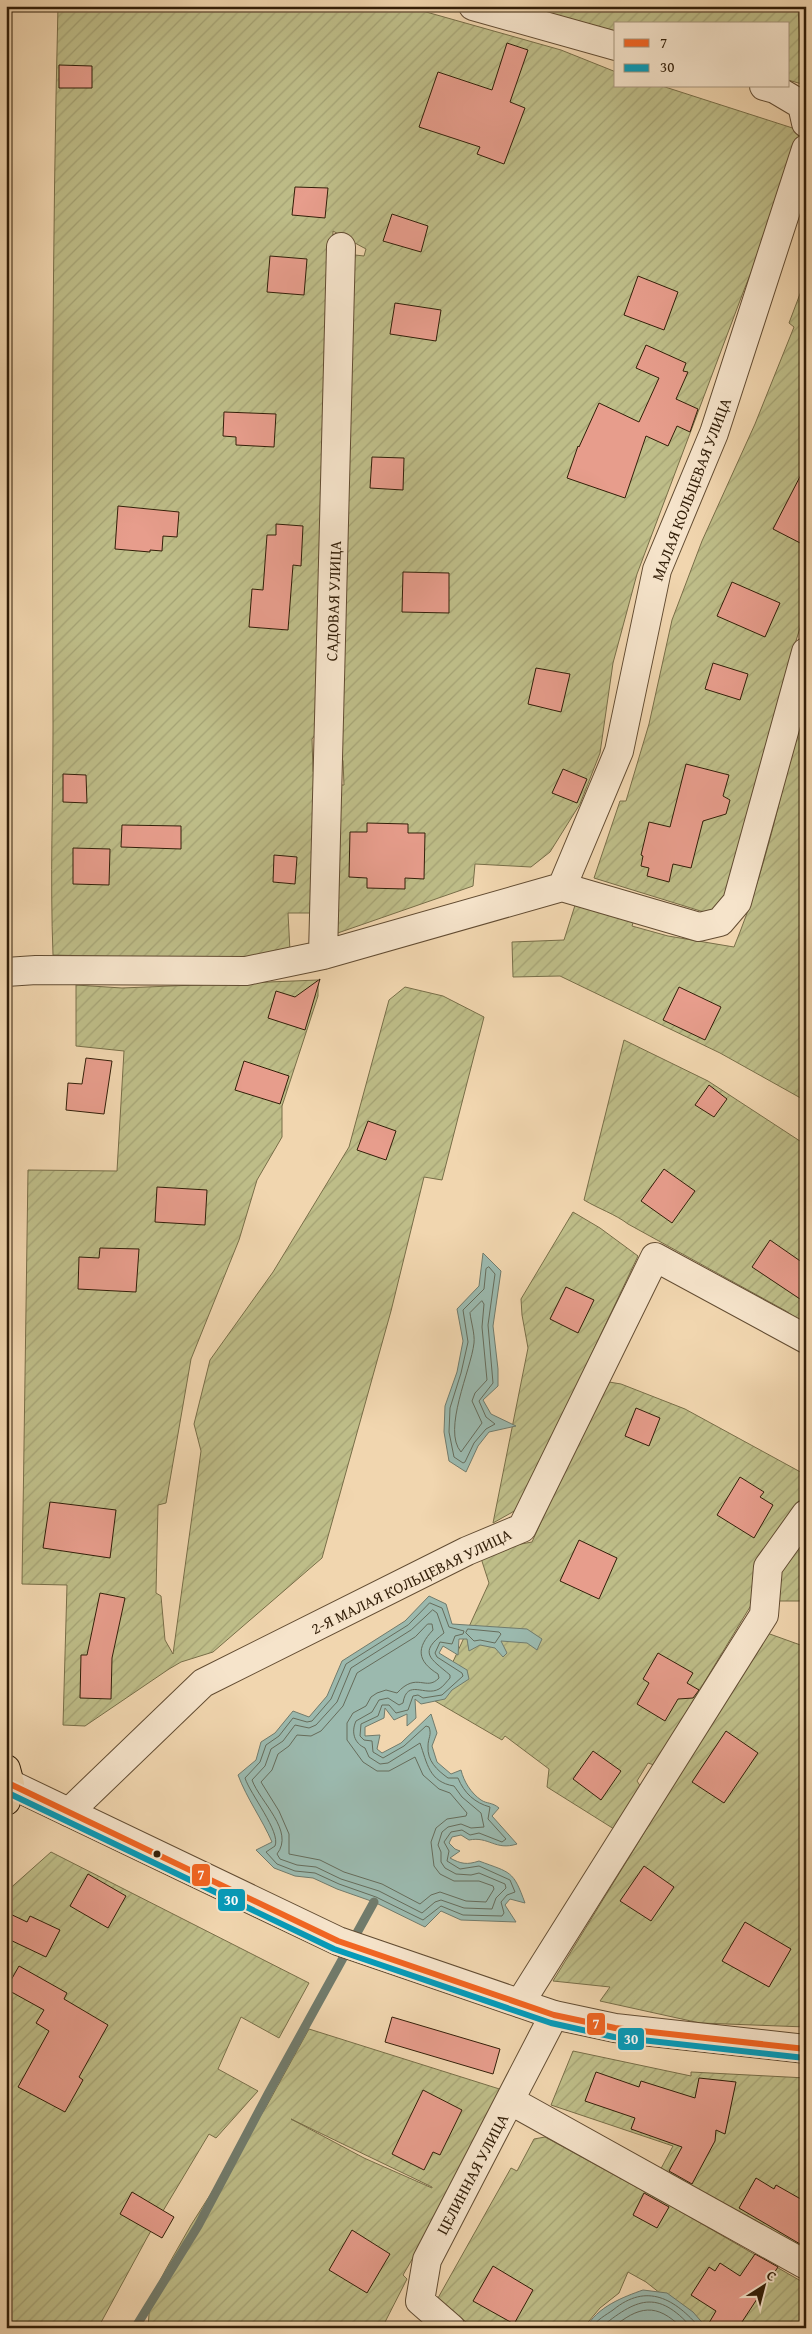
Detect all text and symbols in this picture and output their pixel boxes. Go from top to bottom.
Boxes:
legend [614,22,790,88]
text: 7 [660,32,667,53]
text: 30 [660,56,674,77]
street label: МАЛАЯ КОЛЬЦЕВАЯ УЛИЦА [645,394,737,584]
street label: САДОВАЯ УЛИЦА [319,540,347,662]
street label: 2-Я МАЛАЯ КОЛЬЦЕВАЯ УЛИЦА [307,1522,516,1640]
unlabelled marker [152,1849,162,1859]
line badge: 7 [191,1863,211,1887]
text: 7 [197,1865,205,1885]
line badge: 30 [217,1888,246,1912]
text: 30 [224,1890,238,1910]
line badge: 7 [586,2012,606,2036]
text: 7 [592,2014,600,2034]
line badge: 30 [617,2027,645,2051]
text: 30 [624,2029,638,2049]
street label: ЦЕЛИННАЯ УЛИЦА [430,2109,514,2239]
north arrow [740,2262,790,2312]
text: С [763,2265,781,2286]

